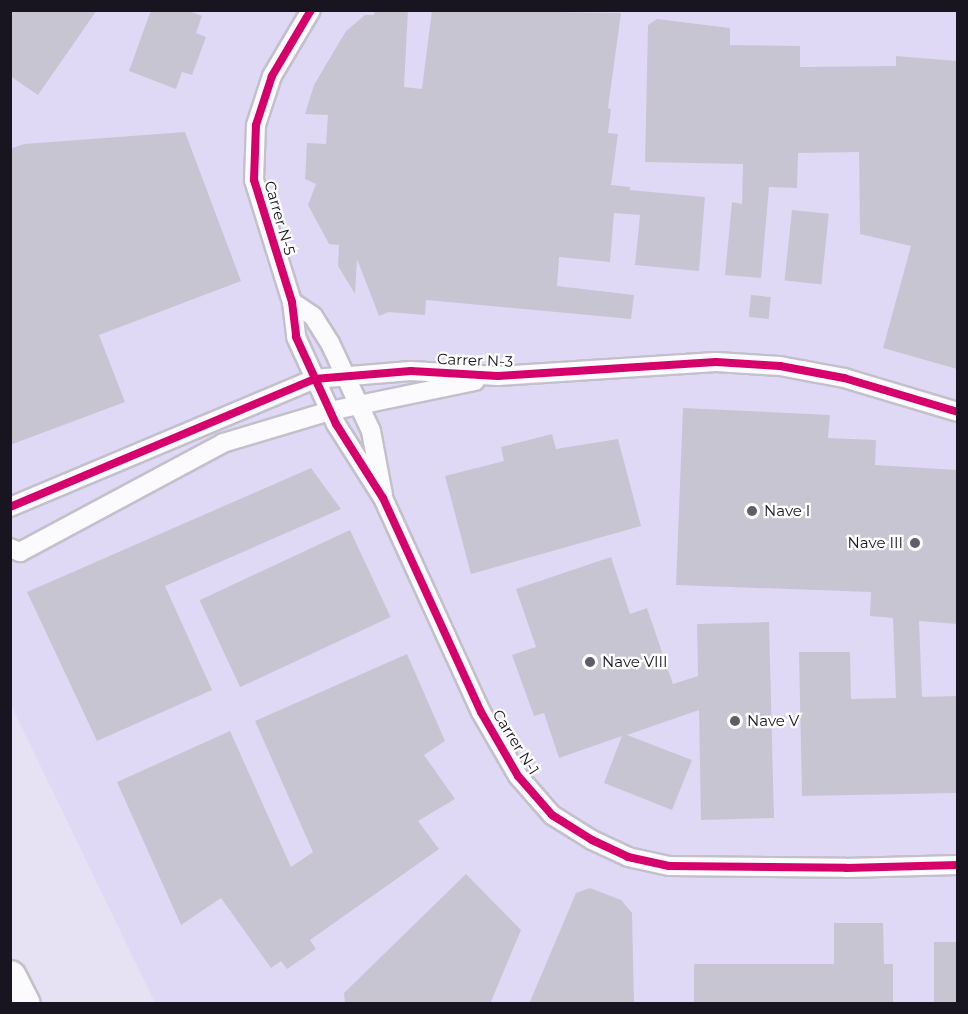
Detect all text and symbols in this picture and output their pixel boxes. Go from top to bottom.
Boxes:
street label: Carrer N-5 [261,179,299,257]
street label: Carrer N-3 [437,350,513,370]
place label: Nave I [764,502,810,520]
marker: Nave I [745,504,759,518]
place label: Nave III [848,534,903,552]
marker: Nave III [908,536,922,550]
place label: Nave VIII [602,653,668,671]
marker: Nave VIII [583,655,597,669]
street label: Carrer N-1 [489,706,543,778]
place label: Nave V [747,712,799,730]
marker: Nave V [728,714,742,728]

